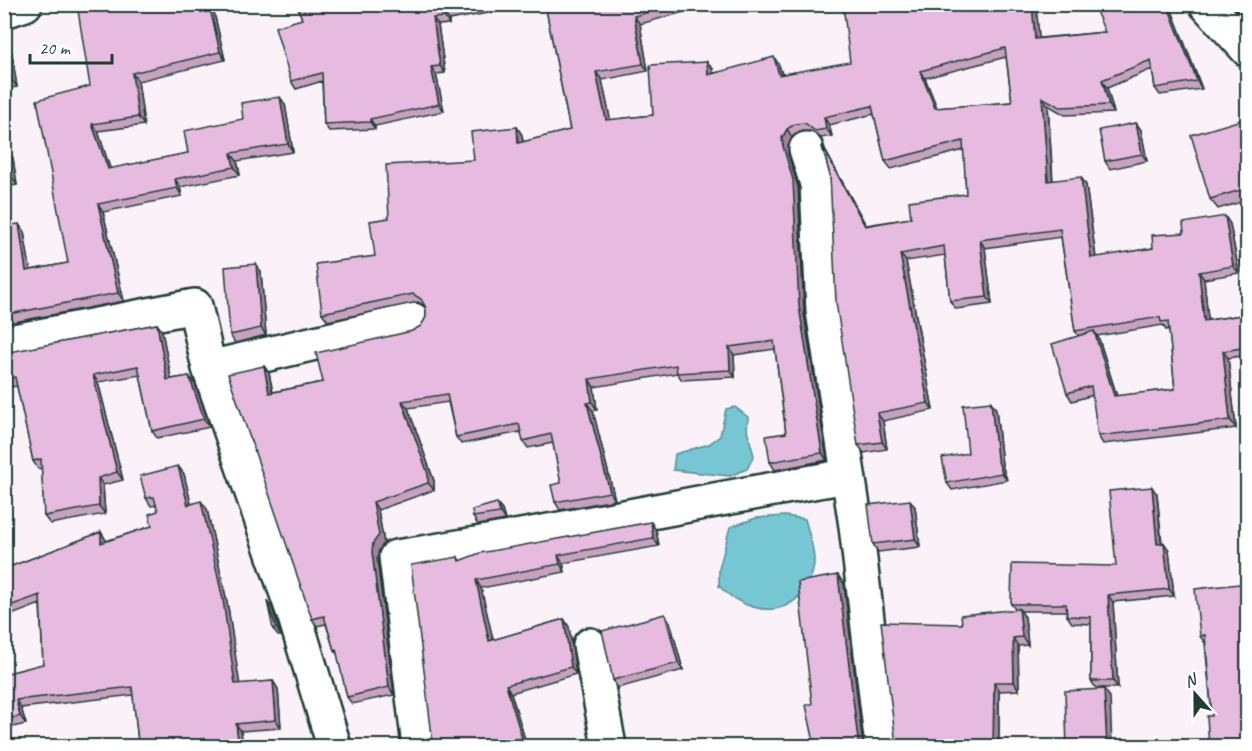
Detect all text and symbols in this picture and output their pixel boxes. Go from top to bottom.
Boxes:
scale bar [30,27,112,65]
text: 20 m [39,37,72,59]
north arrow [1165,664,1225,724]
text: N [1182,669,1201,692]

